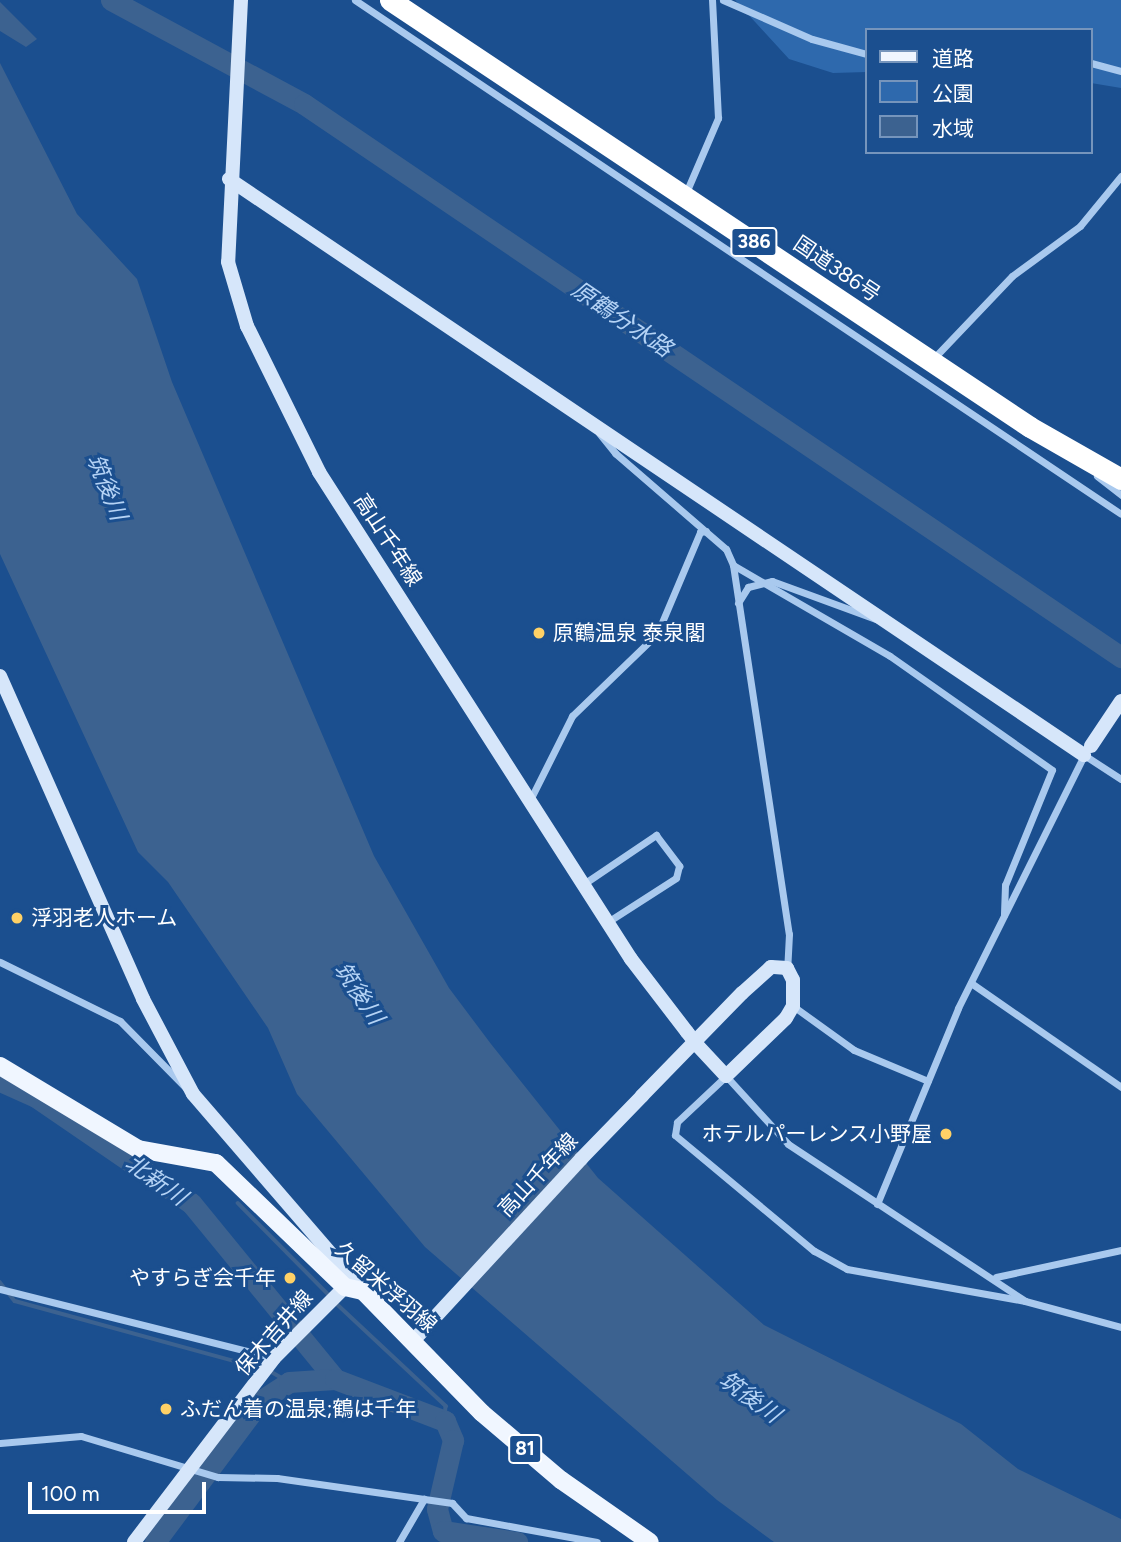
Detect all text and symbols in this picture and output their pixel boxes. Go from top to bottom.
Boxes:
legend [866,28,1093,154]
text: 道路 [932,46,974,71]
text: 公園 [932,81,974,106]
text: 水域 [932,116,974,141]
road number: 386 [730,226,778,258]
street label: 国道386号 [789,231,885,307]
water label: 原鶴分水路 [567,275,677,363]
water label: 筑後川 [81,450,133,524]
street label: 高山千年線 [349,489,427,591]
place label: 原鶴温泉 泰泉閣 [553,620,705,646]
marker: 原鶴温泉 泰泉閣 [531,625,547,641]
place label: 浮羽老人ホーム [31,905,178,931]
marker: 浮羽老人ホーム [9,910,25,926]
water label: 筑後川 [328,957,390,1029]
place label: ホテルパーレンス小野屋 [701,1121,932,1147]
marker: ホテルパーレンス小野屋 [938,1126,954,1142]
street label: 高山千年線 [493,1128,583,1222]
water label: 北新川 [120,1149,192,1211]
street label: 久留米浮羽線 [330,1236,442,1338]
place label: やすらぎ会千年 [129,1265,276,1291]
marker: やすらぎ会千年 [282,1270,298,1286]
street label: 保木吉井線 [230,1285,318,1381]
water label: 筑後川 [714,1366,786,1428]
place label: ふだん着の温泉;鶴は千年 [180,1396,416,1422]
marker: ふだん着の温泉;鶴は千年 [158,1401,174,1417]
road number: 81 [508,1434,542,1464]
scale bar [32,1468,210,1512]
text: 100 m [41,1481,100,1506]

